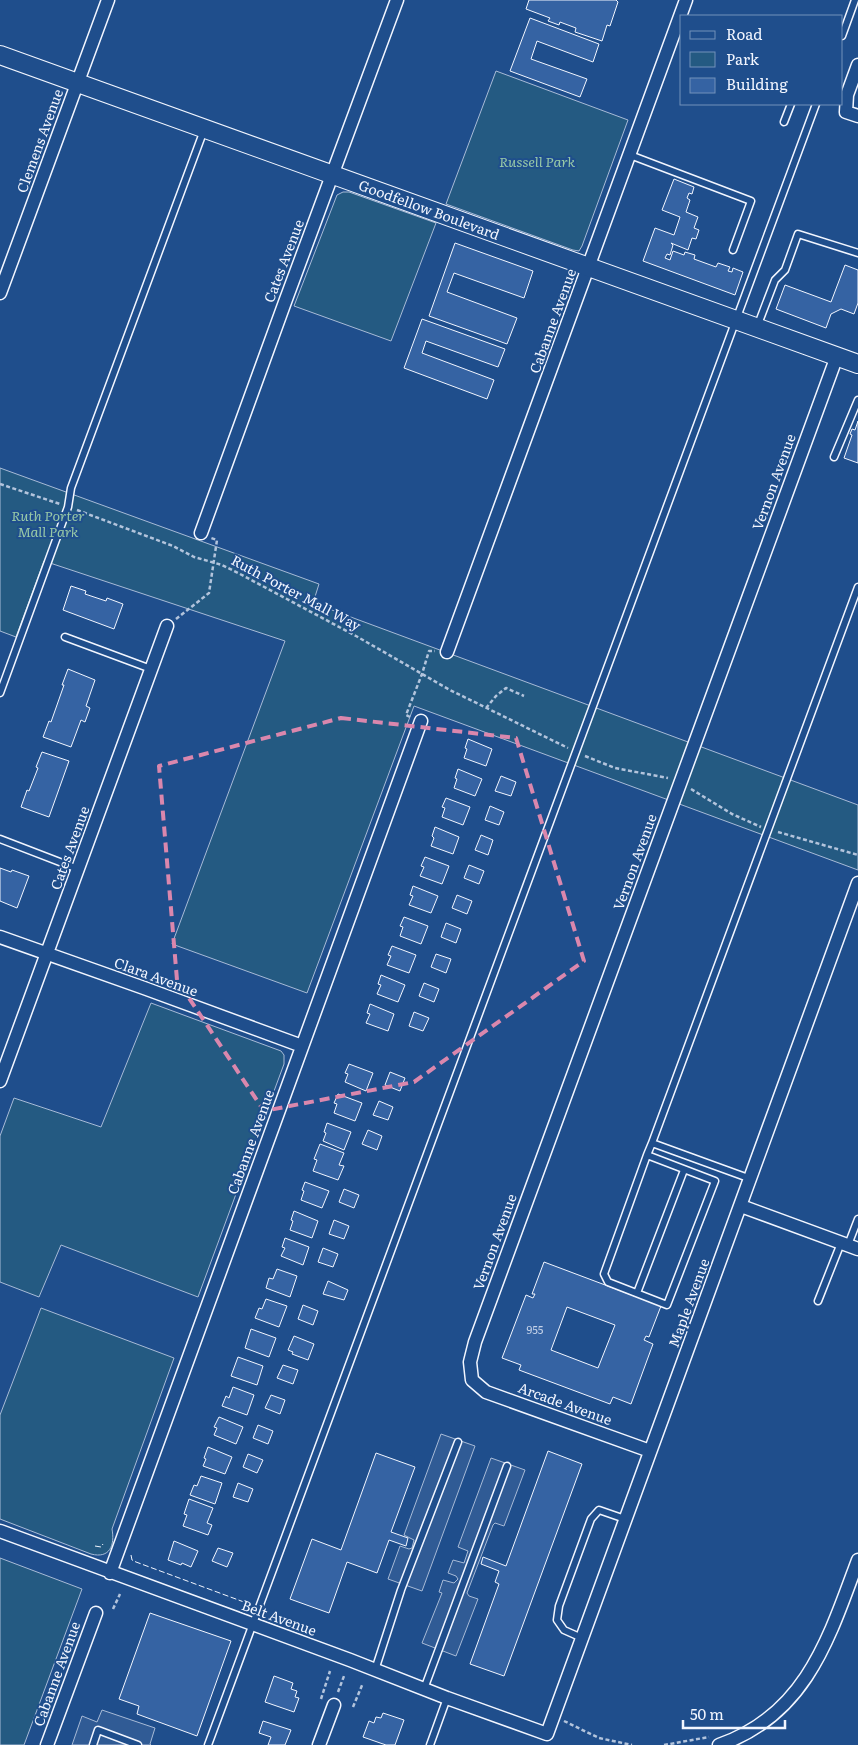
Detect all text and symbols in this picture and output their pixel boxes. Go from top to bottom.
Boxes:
legend [680,15,843,105]
text: Road [726,22,762,45]
text: Park [726,47,760,70]
text: Building [726,72,788,95]
street label: Clemens Avenue [11,86,67,195]
park label: Russell Park [499,151,575,171]
street label: Goodfellow Boulevard [356,174,503,244]
street label: Cates Avenue [258,216,308,305]
street label: Cabanne Avenue [524,265,580,376]
street label: Vernon Avenue [746,431,800,533]
park label: Ruth Porter Mall Park [11,505,85,541]
street label: Ruth Porter Mall Way [228,549,366,635]
street label: Cates Avenue [45,803,93,892]
street label: Vernon Avenue [607,811,661,913]
street label: Clara Avenue [112,952,201,1000]
street label: Cabanne Avenue [222,1086,278,1197]
street label: Vernon Avenue [467,1191,521,1293]
street label: Maple Avenue [663,1255,713,1350]
house number: 955 [527,1321,544,1337]
street label: Arcade Avenue [516,1377,615,1429]
street label: Belt Avenue [239,1594,320,1640]
street label: Cabanne Avenue [28,1618,84,1729]
scale bar [683,1698,786,1730]
text: 50 m [690,1702,724,1725]

